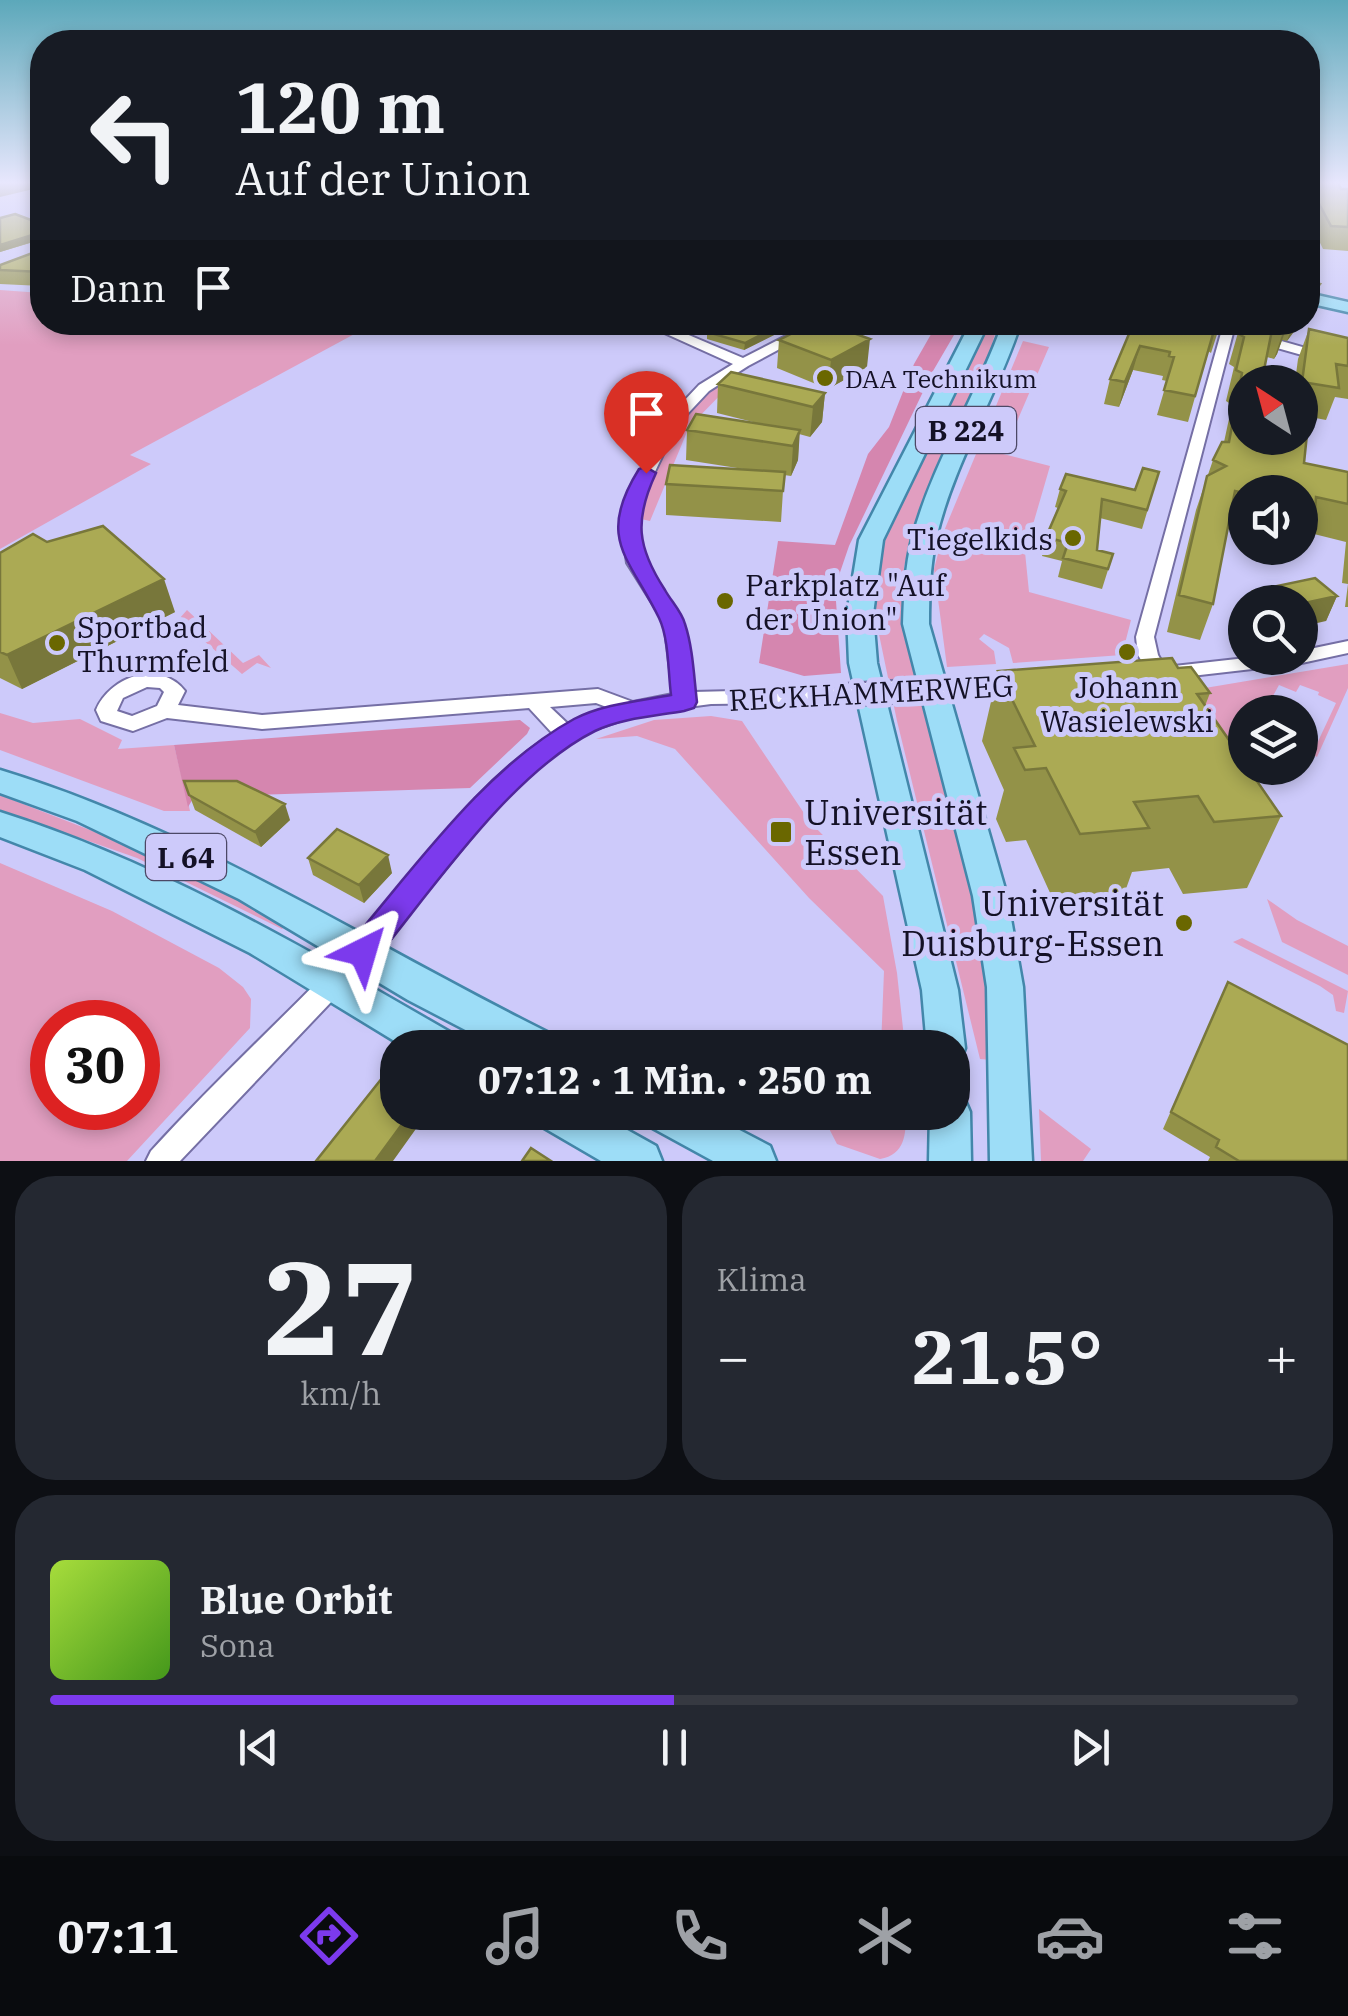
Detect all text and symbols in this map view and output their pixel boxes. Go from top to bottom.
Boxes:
text: 120 m [235,61,445,152]
icon: left [70,70,200,200]
text: Auf der Union [235,149,531,207]
icon: arrive [186,260,241,315]
text: Dann [70,263,166,312]
place label: DAA Technikum [845,362,1037,395]
north arrow [1228,365,1318,455]
map controls [1228,365,1318,785]
marker: DAA Technikum [814,367,836,389]
pin [604,371,689,474]
icon: arrive [619,386,674,441]
road number: B 224 [916,407,1016,453]
button: sound [1228,475,1318,565]
place label: Tiegelkids [907,519,1053,558]
marker: Tiegelkids [1062,527,1084,549]
place label: Parkplatz "Auf der Union" [745,565,947,638]
button: search [1228,585,1318,675]
marker: Parkplatz "Auf der Union" [714,590,736,612]
place label: Sportbad Thurmfeld [77,607,229,680]
marker: Sportbad Thurmfeld [46,632,68,654]
marker: Johann Wasielewski [1116,641,1138,663]
street label: RECKHAMMERWEG [728,665,1014,719]
place label: Johann Wasielewski [1040,667,1214,740]
button: layers [1228,695,1318,785]
place label: Universität Essen [804,789,987,875]
marker: Universität Essen [768,819,794,845]
road number: L 64 [146,834,226,880]
place label: Universität Duisburg-Essen [901,880,1164,966]
position arrow [311,900,415,1004]
marker: Universität Duisburg-Essen [1173,912,1195,934]
speed limit sign: 30 [30,1000,160,1130]
text: 07:12 · 1 Min. · 250 m [478,1055,872,1104]
text: 27 [263,1222,419,1391]
text: Klima [717,1258,807,1300]
text: 21.5° [912,1307,1103,1405]
text: − [717,1321,750,1392]
text: + [1265,1321,1298,1392]
text: km/h [300,1372,381,1414]
text: Blue Orbit [200,1575,392,1624]
text: Sona [200,1624,275,1666]
icon: previous [231,1720,286,1775]
icon: pause [647,1720,702,1775]
icon: next [1063,1720,1118,1775]
icon: directions [294,1901,364,1971]
icon: music [480,1901,550,1971]
icon: phone [665,1901,735,1971]
icon: climate [850,1901,920,1971]
icon: car [1035,1901,1105,1971]
icon: filters [1220,1901,1290,1971]
text: 07:11 [58,1907,179,1965]

